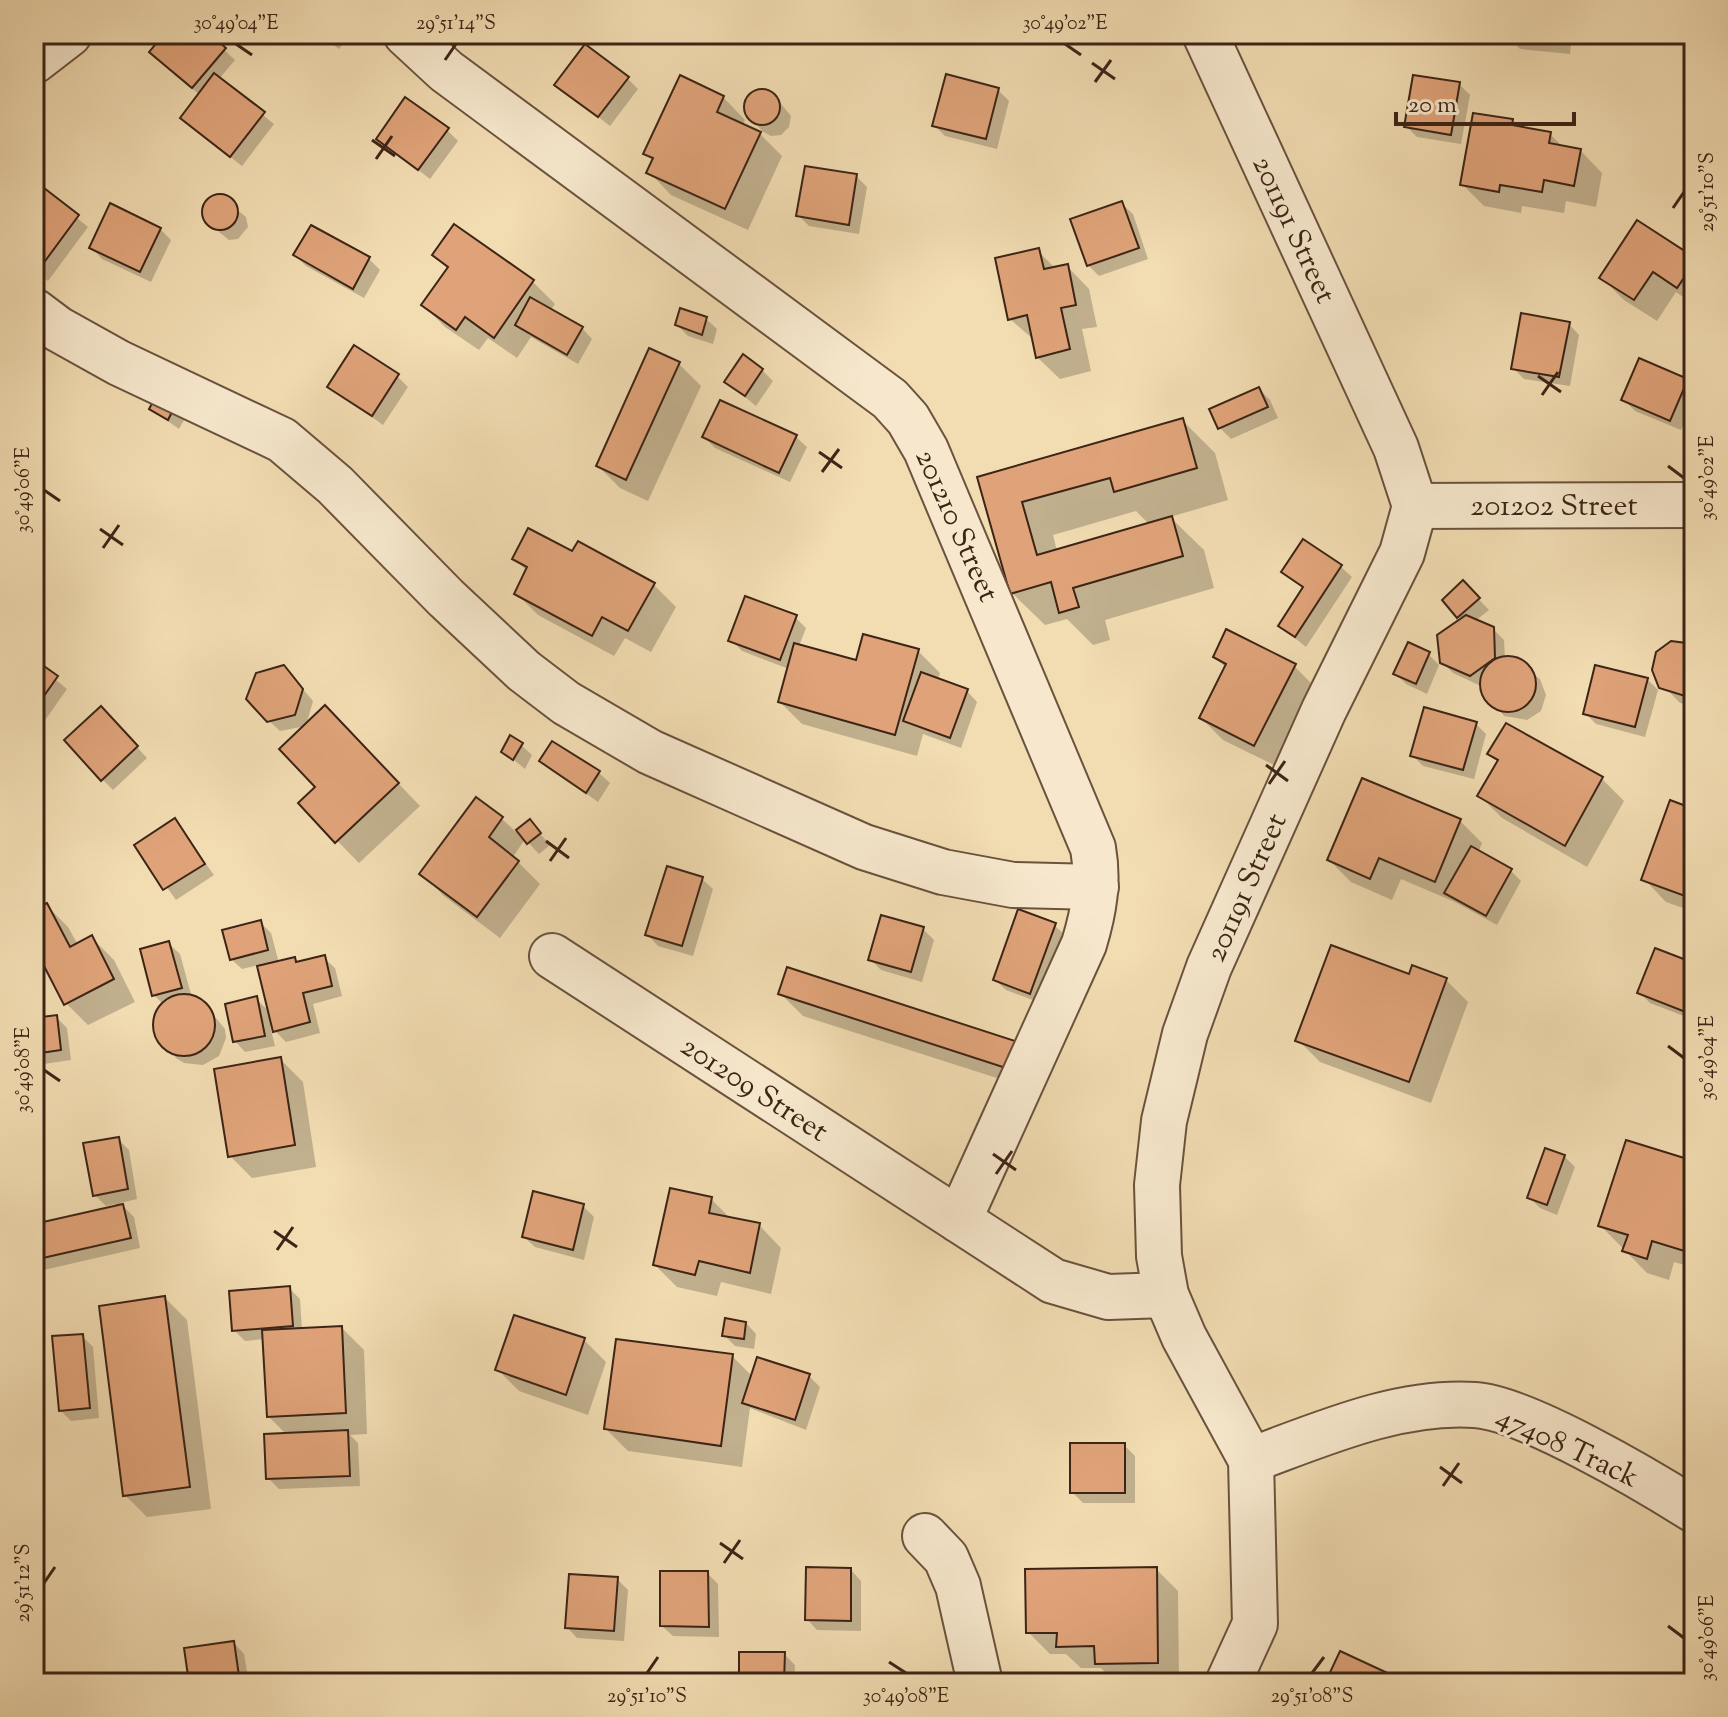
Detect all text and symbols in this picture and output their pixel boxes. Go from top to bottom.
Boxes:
text: 30°49'04"E [193,10,279,39]
text: 29°51'14"S [416,10,496,39]
text: 30°49'02"E [1022,10,1108,39]
scale bar [1396,76,1574,126]
text: 20 m [1408,89,1457,123]
street label: 201191 Street [1240,149,1346,311]
text: 29°51'10"S [1694,152,1723,232]
text: 30°49'02"E [1694,435,1723,521]
street label: 201210 Street [903,443,1009,609]
text: 30°49'06"E [10,447,39,533]
street label: 201202 Street [1470,486,1638,529]
street label: 201191 Street [1195,807,1299,969]
text: 30°49'04"E [1694,1015,1723,1101]
street label: 201209 Street [671,1026,836,1154]
text: 30°49'08"E [10,1027,39,1113]
street label: 47408 Track [1488,1396,1645,1500]
text: 29°51'12"S [10,1543,39,1623]
text: 30°49'06"E [1694,1595,1723,1681]
text: 29°51'10"S [607,1683,687,1712]
text: 30°49'08"E [863,1683,949,1712]
text: 29°51'08"S [1271,1683,1353,1712]

